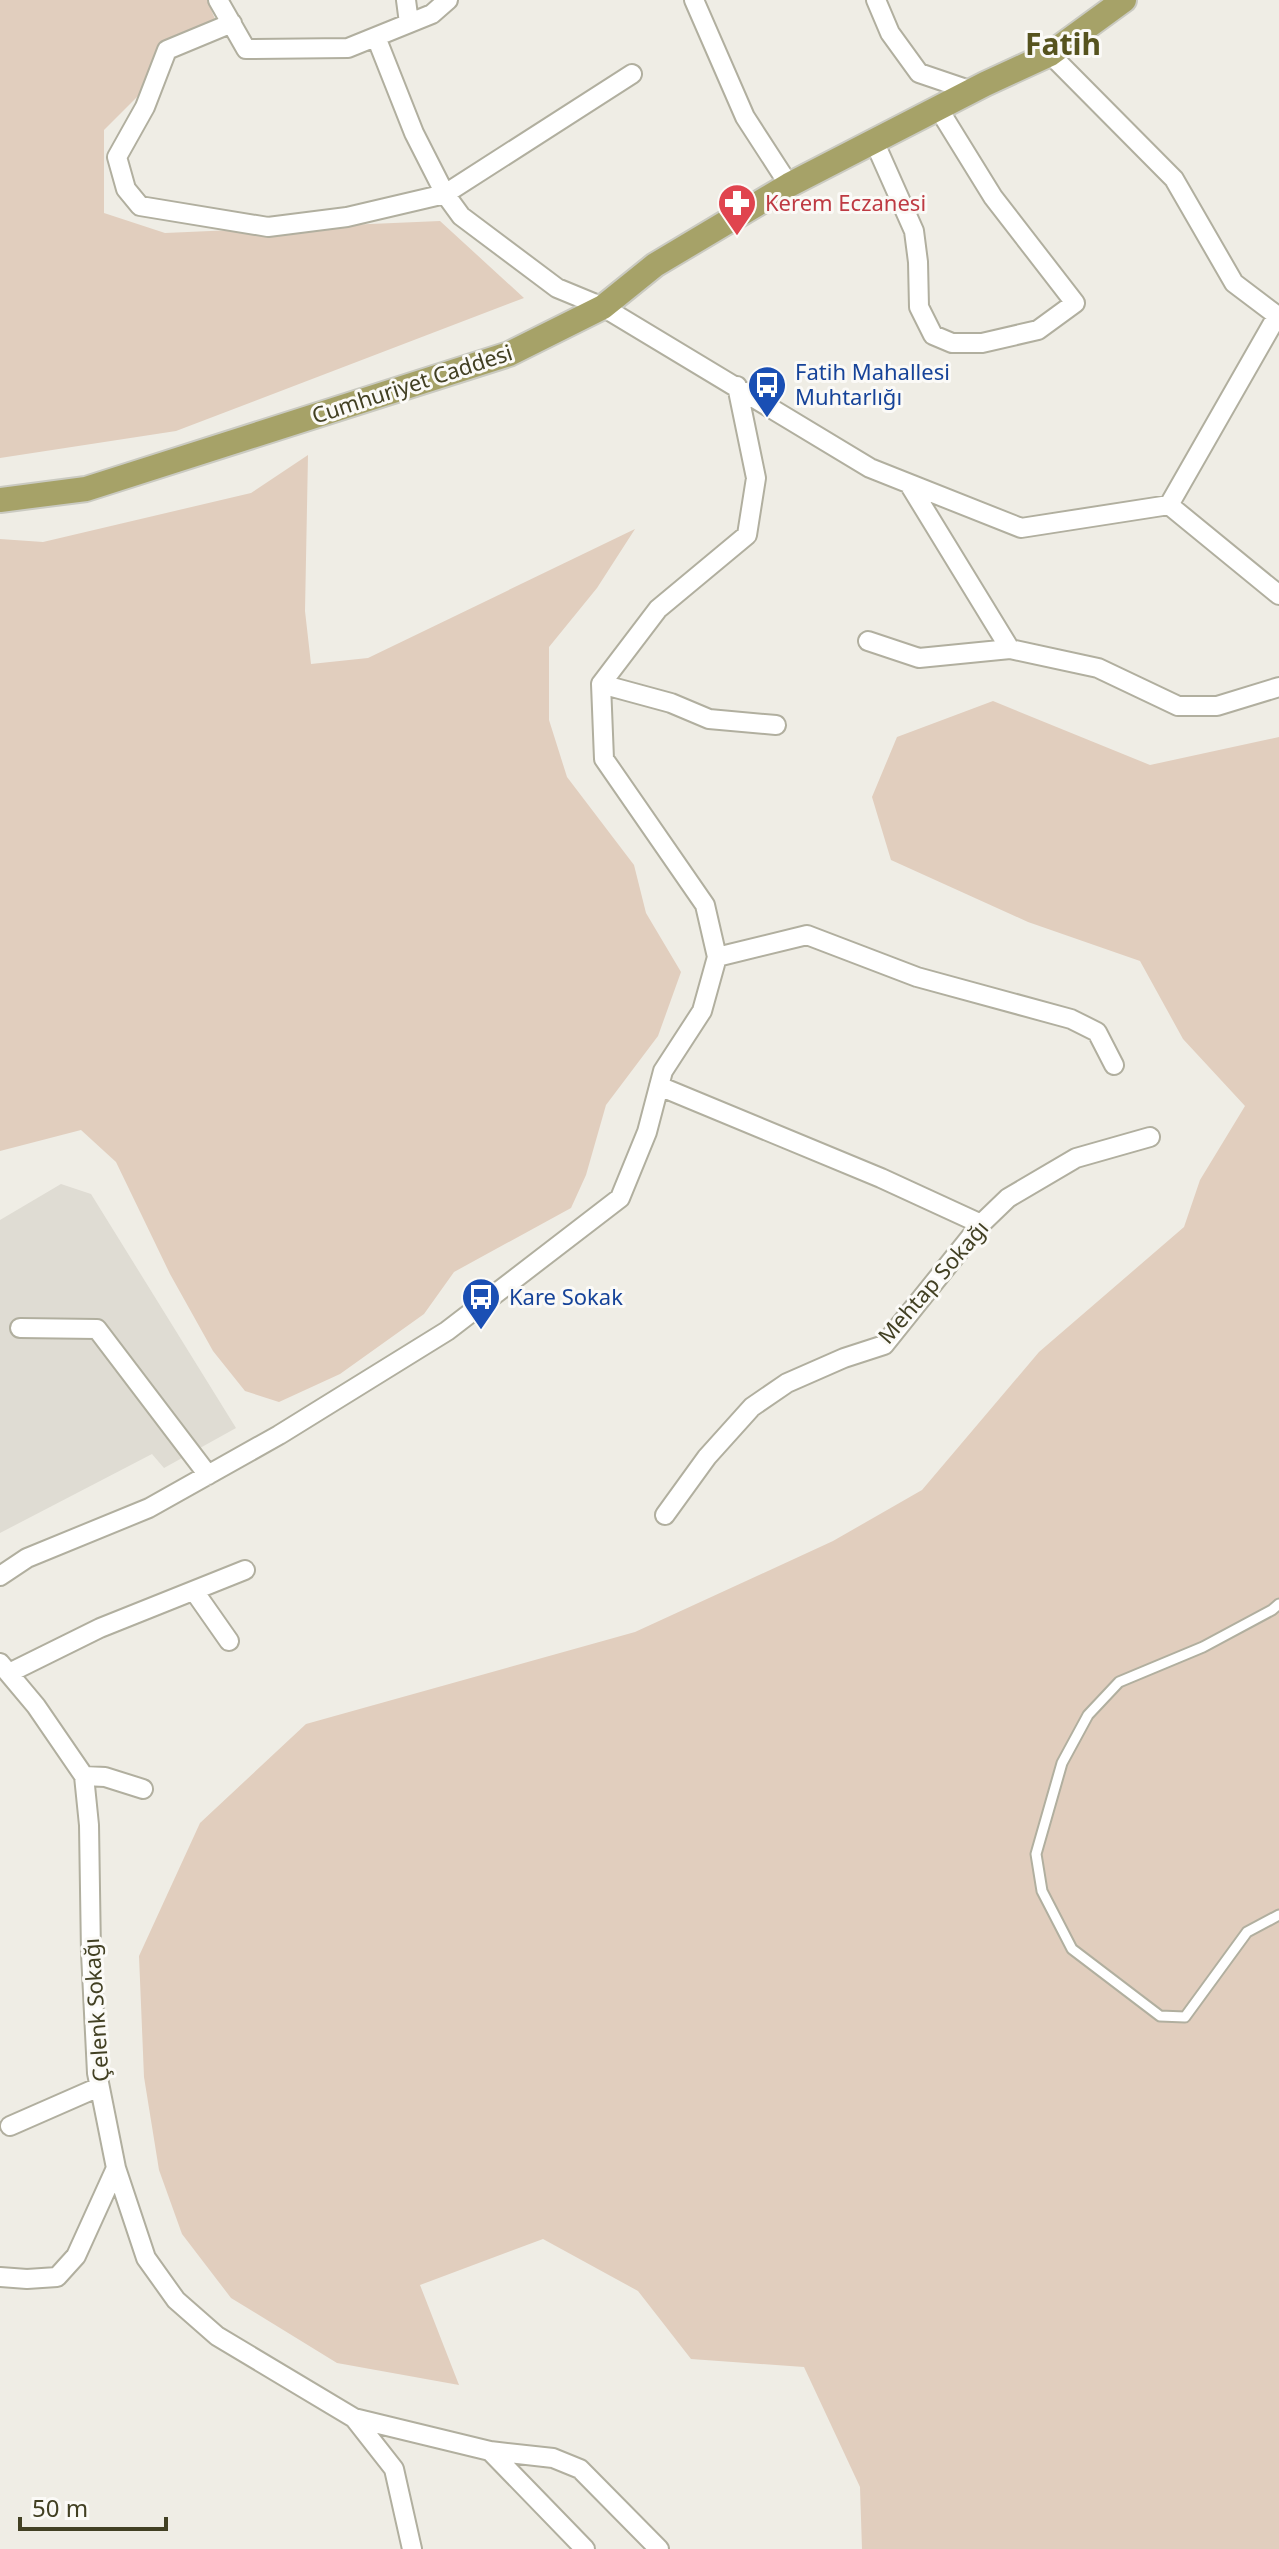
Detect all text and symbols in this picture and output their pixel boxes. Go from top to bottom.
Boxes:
district label: Fatih [1025,23,1101,64]
pharmacy icon: Kerem Eczanesi [716,182,758,237]
place label: Kerem Eczanesi [765,187,926,217]
street label: Cumhuriyet Caddesi [308,336,516,430]
place label: Fatih Mahallesi Muhtarlığı [795,356,950,411]
bus stop icon: Fatih Mahallesi Muhtarlığı [746,364,788,419]
street label: Mehtap Sokağı [870,1213,994,1349]
bus stop icon: Kare Sokak [460,1276,502,1331]
place label: Kare Sokak [509,1281,623,1311]
street label: Çelenk Sokağı [75,1937,115,2083]
scale bar [20,2481,166,2531]
text: 50 m [32,2491,88,2524]

